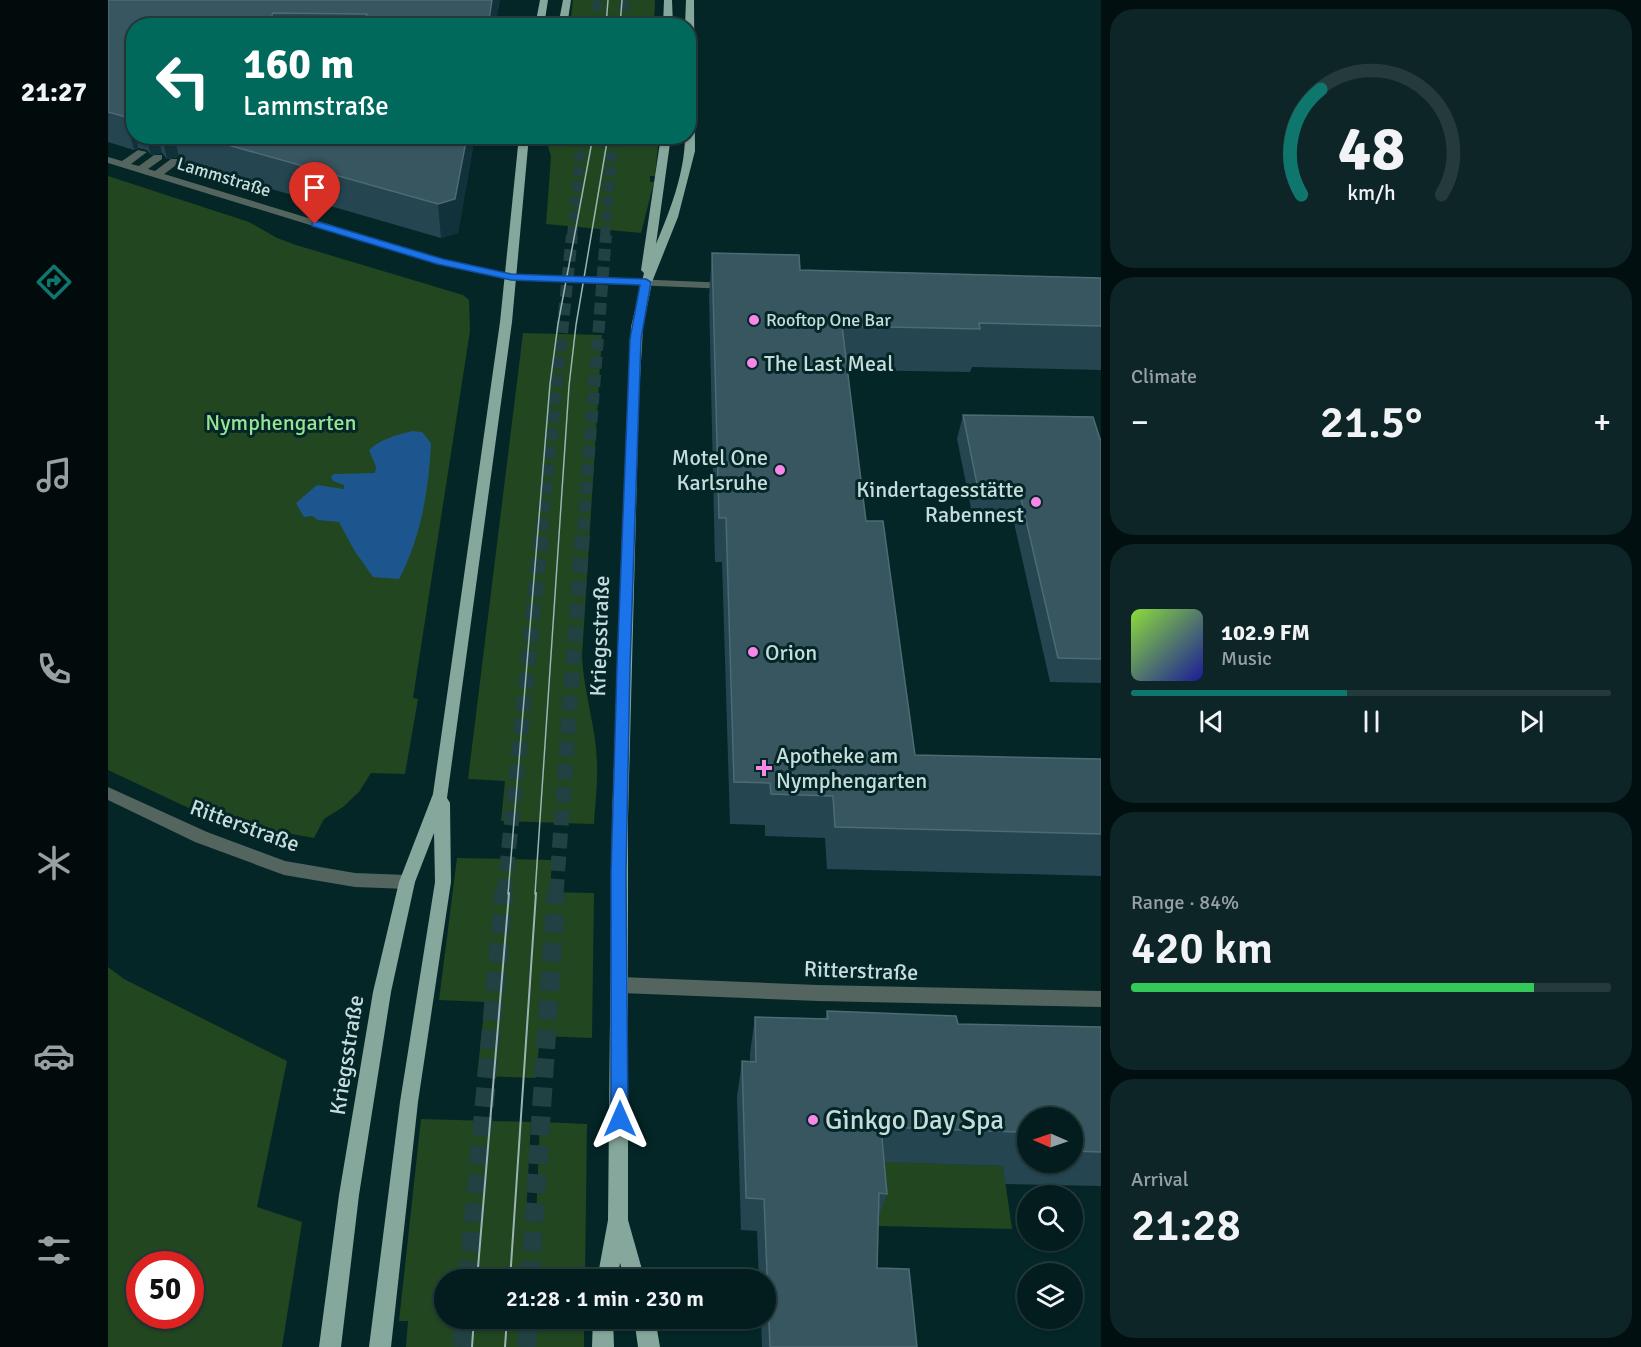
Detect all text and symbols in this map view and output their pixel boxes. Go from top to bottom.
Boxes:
text: 160 m [243,39,354,90]
icon: left [144,42,222,120]
text: 21:27 [21,76,87,109]
text: Lammstraße [243,90,389,123]
text: 48 [1337,110,1405,187]
street label: Lammstraße [174,152,274,202]
pin [289,162,340,224]
icon: arrive [298,171,331,204]
text: km/h [1347,181,1395,207]
icon: directions [33,261,75,303]
place label: Rooftop One Bar [766,309,891,331]
marker: Rooftop One Bar [747,313,761,327]
place label: The Last Meal [764,350,894,377]
marker: The Last Meal [745,356,759,370]
text: Climate [1131,364,1197,389]
text: 21.5° [1320,395,1422,450]
text: − [1131,402,1149,443]
text: + [1593,402,1611,443]
park label: Nymphengarten [205,409,357,436]
place label: Motel One Karlsruhe [672,444,768,496]
icon: music [33,454,75,496]
marker: Motel One Karlsruhe [773,463,787,477]
place label: Kindertagesstätte Rabennest [856,476,1024,528]
marker: Kindertagesstätte Rabennest [1029,495,1043,509]
street label: Kriegsstraße [584,575,615,697]
text: 102.9 FM [1221,619,1310,646]
place label: Orion [765,639,817,666]
marker: Orion [746,645,760,659]
text: Music [1221,646,1272,671]
icon: phone [33,648,75,690]
icon: previous [1195,705,1228,738]
icon: pause [1355,705,1388,738]
icon: next [1515,705,1548,738]
place label: Apotheke am Nymphengarten [776,742,927,794]
marker: Apotheke am Nymphengarten [757,761,771,775]
street label: Ritterstraße [186,793,303,858]
icon: climate [33,842,75,884]
text: Range · 84% [1131,890,1239,915]
text: 420 km [1131,921,1273,976]
street label: Ritterstraße [803,955,919,986]
street label: Kriegsstraße [324,993,369,1117]
icon: car [33,1035,75,1077]
position arrow [588,1087,652,1151]
place label: Ginkgo Day Spa [825,1104,1004,1137]
north arrow [1017,1107,1083,1173]
map controls [1017,1107,1083,1329]
marker: Ginkgo Day Spa [806,1113,820,1127]
text: Arrival [1131,1167,1189,1192]
button: search [1017,1185,1083,1251]
text: 21:28 [1131,1198,1241,1253]
icon: filters [33,1229,75,1271]
speed limit sign: 50 [126,1251,204,1329]
button: layers [1017,1263,1083,1329]
text: 21:28 · 1 min · 230 m [506,1285,704,1312]

